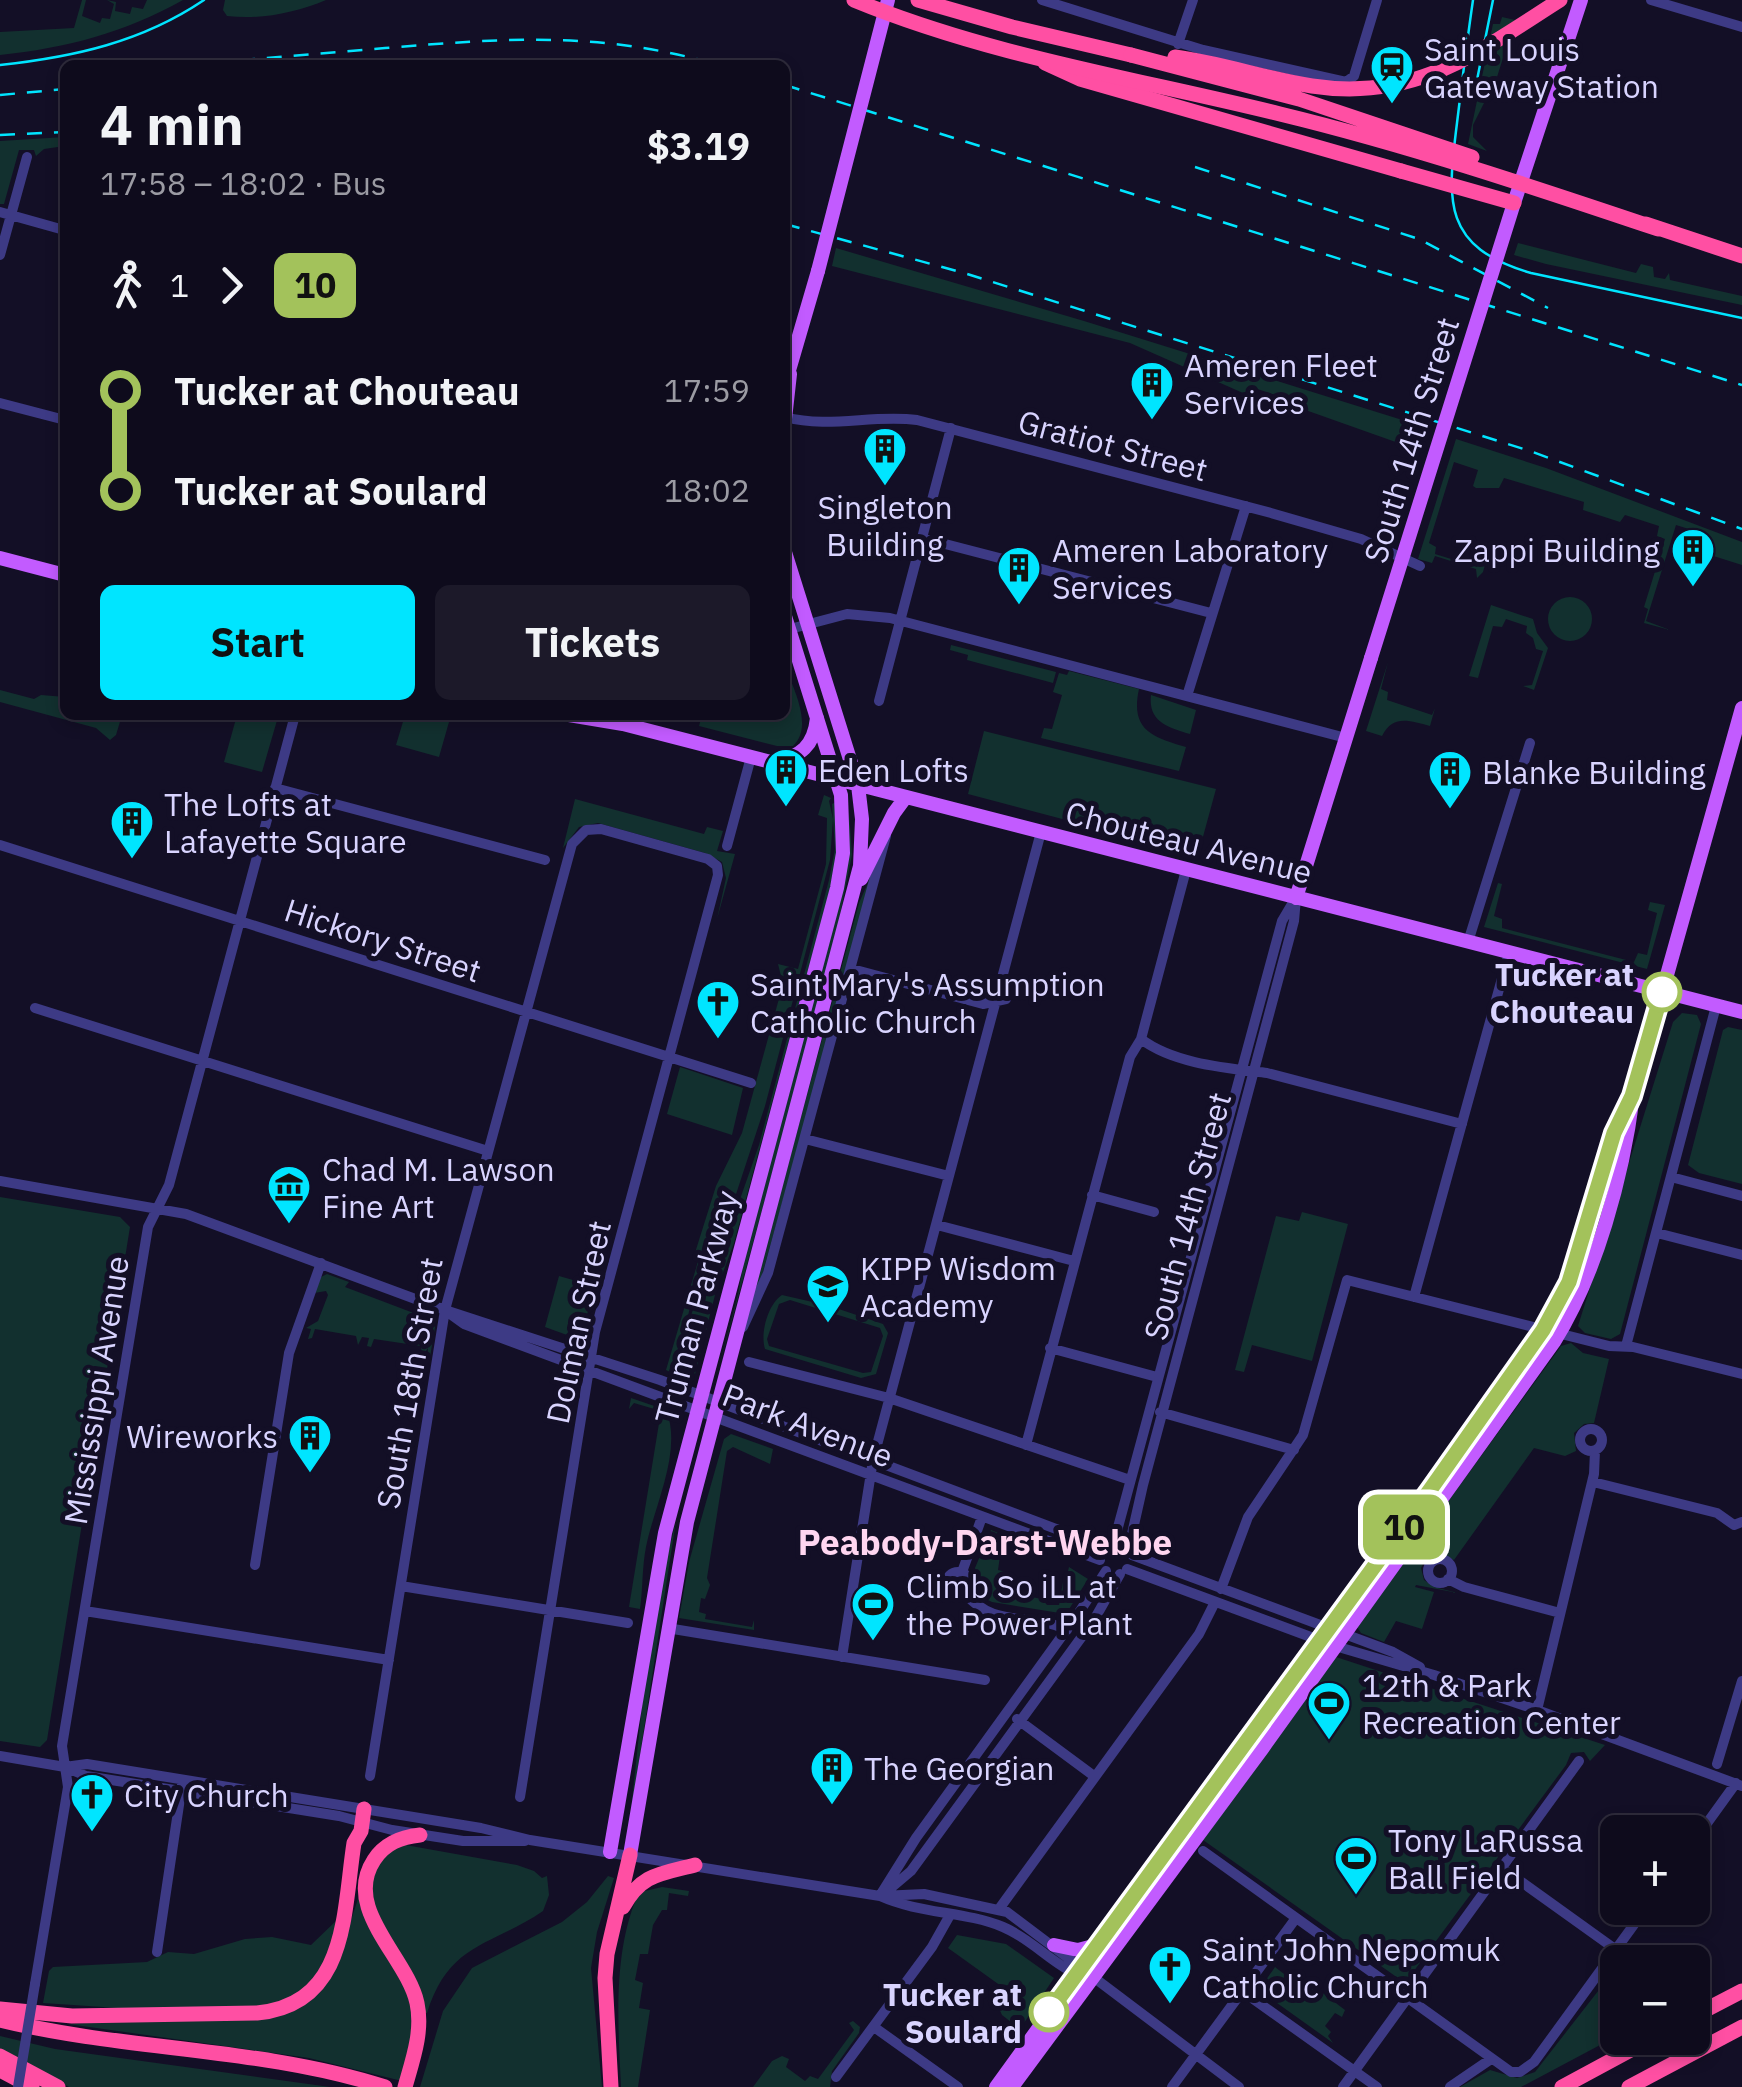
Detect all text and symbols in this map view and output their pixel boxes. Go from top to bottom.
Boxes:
place label: Saint Louis Gateway Station [1424,28,1659,107]
station icon: Saint Louis Gateway Station [1369,44,1415,105]
text: 4 min [100,89,244,160]
text: $3.19 [647,121,750,170]
text: 17:58 – 18:02 · Bus [100,162,386,204]
icon: walk [100,258,155,313]
icon: forward [204,258,259,313]
text: 10 [294,262,336,308]
text: 1 [170,264,189,306]
street label: South 14th Street [1354,312,1468,568]
place label: Ameren Fleet Services [1184,344,1378,423]
building icon: Ameren Fleet Services [1129,360,1175,421]
text: Tucker at Chouteau [174,366,520,415]
text: 17:59 [664,369,750,411]
street label: Gratiot Street [1014,400,1212,490]
building icon: Singleton Building [862,426,908,487]
text: Tucker at Soulard [174,466,488,515]
text: 18:02 [664,469,750,511]
place label: Singleton Building [817,486,953,565]
building icon: Zappi Building [1670,527,1716,588]
place label: Ameren Laboratory Services [1052,529,1328,608]
place label: Zappi Building [1454,529,1660,571]
building icon: Ameren Laboratory Services [996,545,1042,606]
button: Start [100,585,415,700]
button: Tickets [435,585,750,700]
building icon: Eden Lofts [763,747,809,808]
place label: Eden Lofts [818,749,969,791]
building icon: Blanke Building [1427,749,1473,810]
place label: Blanke Building [1482,751,1706,793]
place label: The Lofts at Lafayette Square [164,783,407,862]
street label: Chouteau Avenue [1061,791,1317,893]
building icon: The Lofts at Lafayette Square [109,799,155,860]
street label: Hickory Street [279,888,487,992]
place label: Tucker at Chouteau [1490,953,1634,1032]
place label: Saint Mary's Assumption Catholic Church [750,963,1105,1042]
marker: Tucker at Chouteau [1643,973,1681,1011]
church icon: Saint Mary's Assumption Catholic Church [695,979,741,1040]
street label: South 14th Street [1134,1088,1240,1344]
place label: Chad M. Lawson Fine Art [322,1148,555,1227]
museum icon: Chad M. Lawson Fine Art [266,1164,312,1225]
street label: Truman Parkway [645,1186,747,1428]
street label: Dolman Street [536,1217,620,1427]
place label: KIPP Wisdom Academy [860,1247,1056,1326]
street label: Mississippi Avenue [54,1253,138,1527]
street label: South 18th Street [366,1254,452,1512]
school or university icon: KIPP Wisdom Academy [805,1263,851,1324]
street label: Park Avenue [717,1373,899,1477]
building icon: Wireworks [287,1413,333,1474]
place label: Wireworks [126,1415,278,1457]
line badge: 10 [1359,1494,1449,1560]
text: 10 [1383,1504,1425,1550]
district label: Peabody-Darst-Webbe [798,1519,1172,1565]
place label: Climb So iLL at the Power Plant [906,1565,1133,1644]
sports icon: Climb So iLL at the Power Plant [850,1581,896,1642]
place label: 12th & Park Recreation Center [1362,1664,1621,1743]
sports icon: 12th & Park Recreation Center [1306,1680,1352,1741]
building icon: The Georgian [809,1745,855,1806]
place label: The Georgian [864,1747,1055,1789]
church icon: City Church [69,1772,115,1833]
place label: City Church [124,1774,289,1816]
map controls [1600,1815,1710,2055]
button: + [1600,1815,1710,1925]
place label: Tony LaRussa Ball Field [1388,1819,1583,1898]
sports icon: Tony LaRussa Ball Field [1333,1835,1379,1896]
place label: Saint John Nepomuk Catholic Church [1202,1928,1501,2007]
church icon: Saint John Nepomuk Catholic Church [1147,1944,1193,2005]
button: − [1600,1945,1710,2055]
place label: Tucker at Soulard [883,1973,1022,2052]
marker: Tucker at Soulard [1030,1993,1068,2031]

